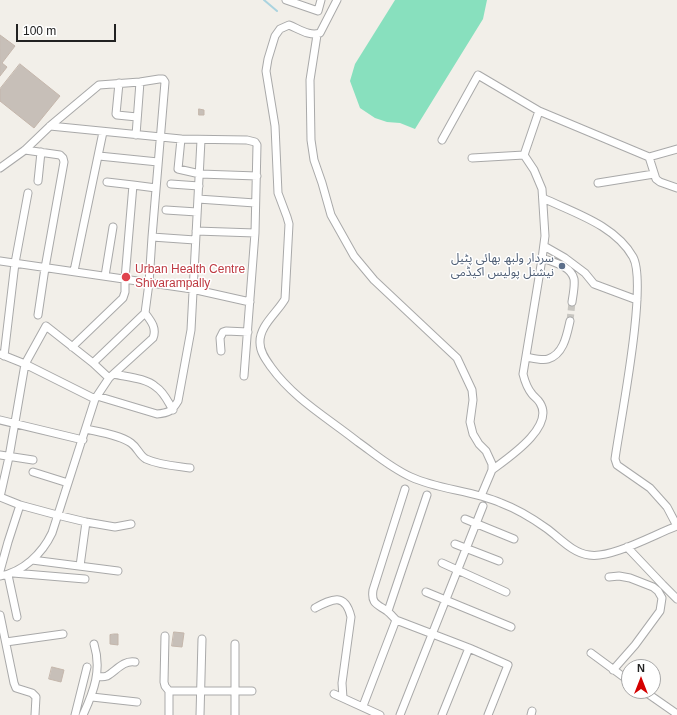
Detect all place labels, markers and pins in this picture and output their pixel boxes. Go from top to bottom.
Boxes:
place label: سردار ولبھ بھائی پٹیل نیشنل پولیس اکیڈمی [451,252,554,280]
marker: سردار ولبھ بھائی پٹیل نیشنل پولیس اکیڈمی [557,261,567,271]
place label: Urban Health Centre Shivarampally [135,263,245,291]
marker: Urban Health Centre Shivarampally [120,271,132,283]

